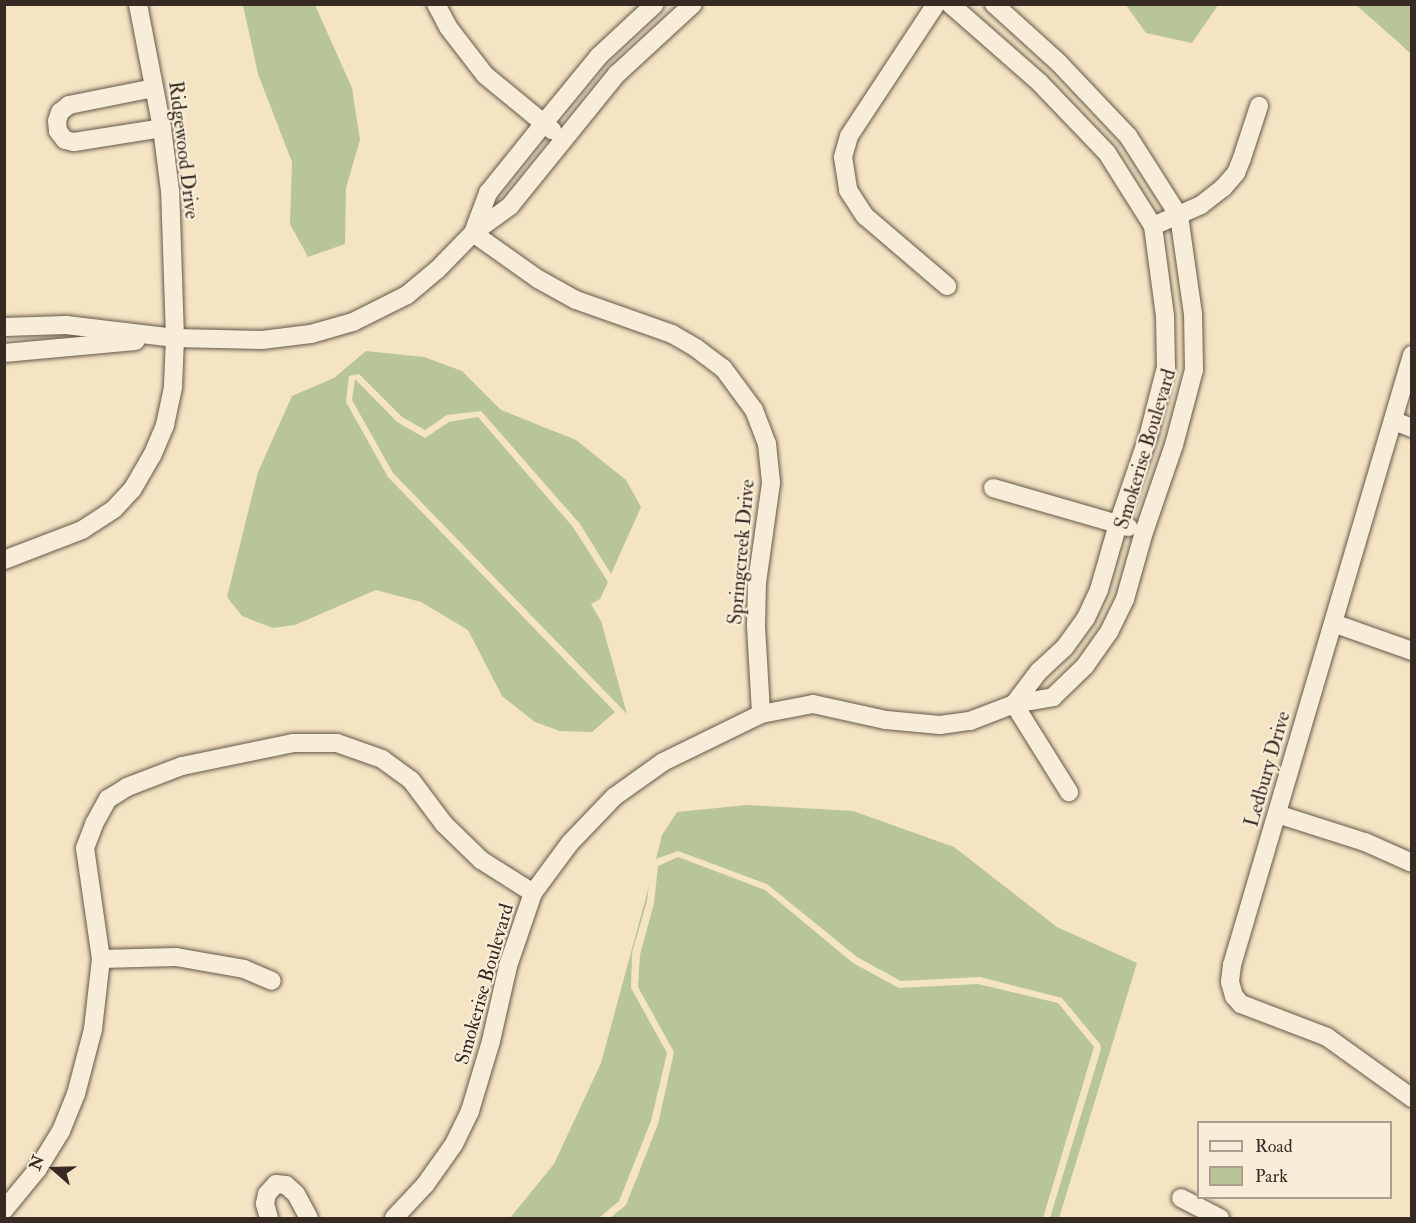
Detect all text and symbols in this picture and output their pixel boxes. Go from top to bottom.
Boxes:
street label: Ridgewood Drive [164,80,204,220]
street label: Smokerise Boulevard [1109,366,1181,532]
street label: Springcreek Drive [723,478,759,626]
street label: Ledbury Drive [1239,708,1295,830]
street label: Smokerise Boulevard [450,901,518,1067]
legend [1197,1121,1392,1199]
text: Road [1255,1135,1293,1158]
north arrow [24,1139,84,1199]
text: N [25,1153,49,1173]
text: Park [1255,1165,1288,1188]

